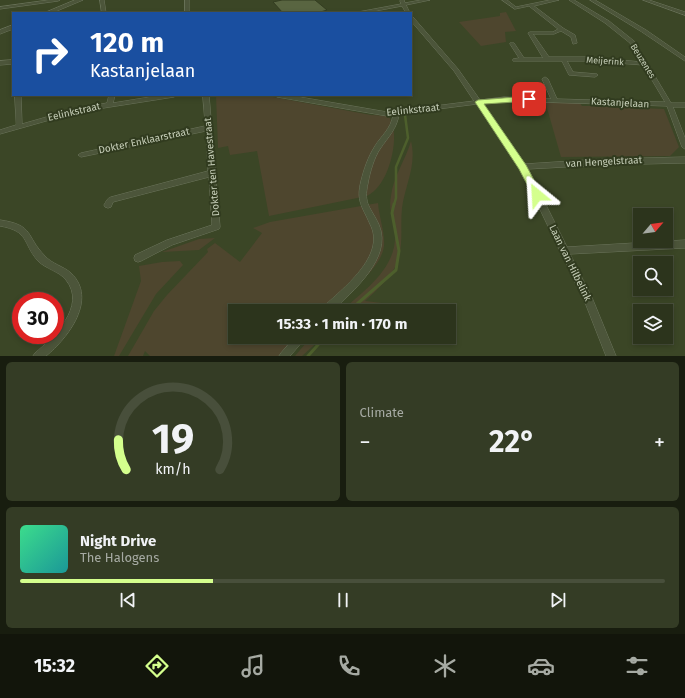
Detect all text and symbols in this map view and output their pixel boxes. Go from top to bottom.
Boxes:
text: 120 m [90,26,164,59]
icon: right [24,28,76,80]
street label: Beuzenes [628,42,658,80]
street label: Meijerink [586,55,625,67]
text: Kastanjelaan [90,60,195,82]
pin [512,82,546,116]
icon: arrive [518,88,540,110]
street label: Kastanjelaan [590,95,650,111]
street label: Eelinkstraat [47,100,102,124]
street label: Eelinkstraat [386,101,441,119]
street label: Dokter ten Havestraat [202,117,222,217]
street label: Dokter Enklaarstraat [97,125,191,157]
street label: van Hengelstraat [565,154,643,170]
position arrow [516,174,558,216]
north arrow [633,208,673,248]
map controls [633,208,673,344]
street label: Laan van Hilbelink [546,223,594,304]
button: search [633,256,673,296]
speed limit sign: 30 [12,292,64,344]
button: layers [633,304,673,344]
text: 15:33 · 1 min · 170 m [277,315,407,333]
text: Climate [360,405,404,420]
text: 19 [151,413,194,463]
text: 22° [489,424,536,460]
text: − [360,429,371,456]
text: + [654,429,665,456]
text: km/h [155,460,190,477]
text: Night Drive [80,532,156,550]
text: The Halogens [80,550,159,565]
icon: previous [117,589,139,611]
icon: pause [332,589,354,611]
icon: next [547,589,569,611]
icon: directions [143,652,171,680]
icon: music [239,652,267,680]
icon: phone [335,652,363,680]
icon: climate [431,652,459,680]
icon: car [527,652,555,680]
icon: filters [623,652,651,680]
text: 15:32 [34,655,75,677]

